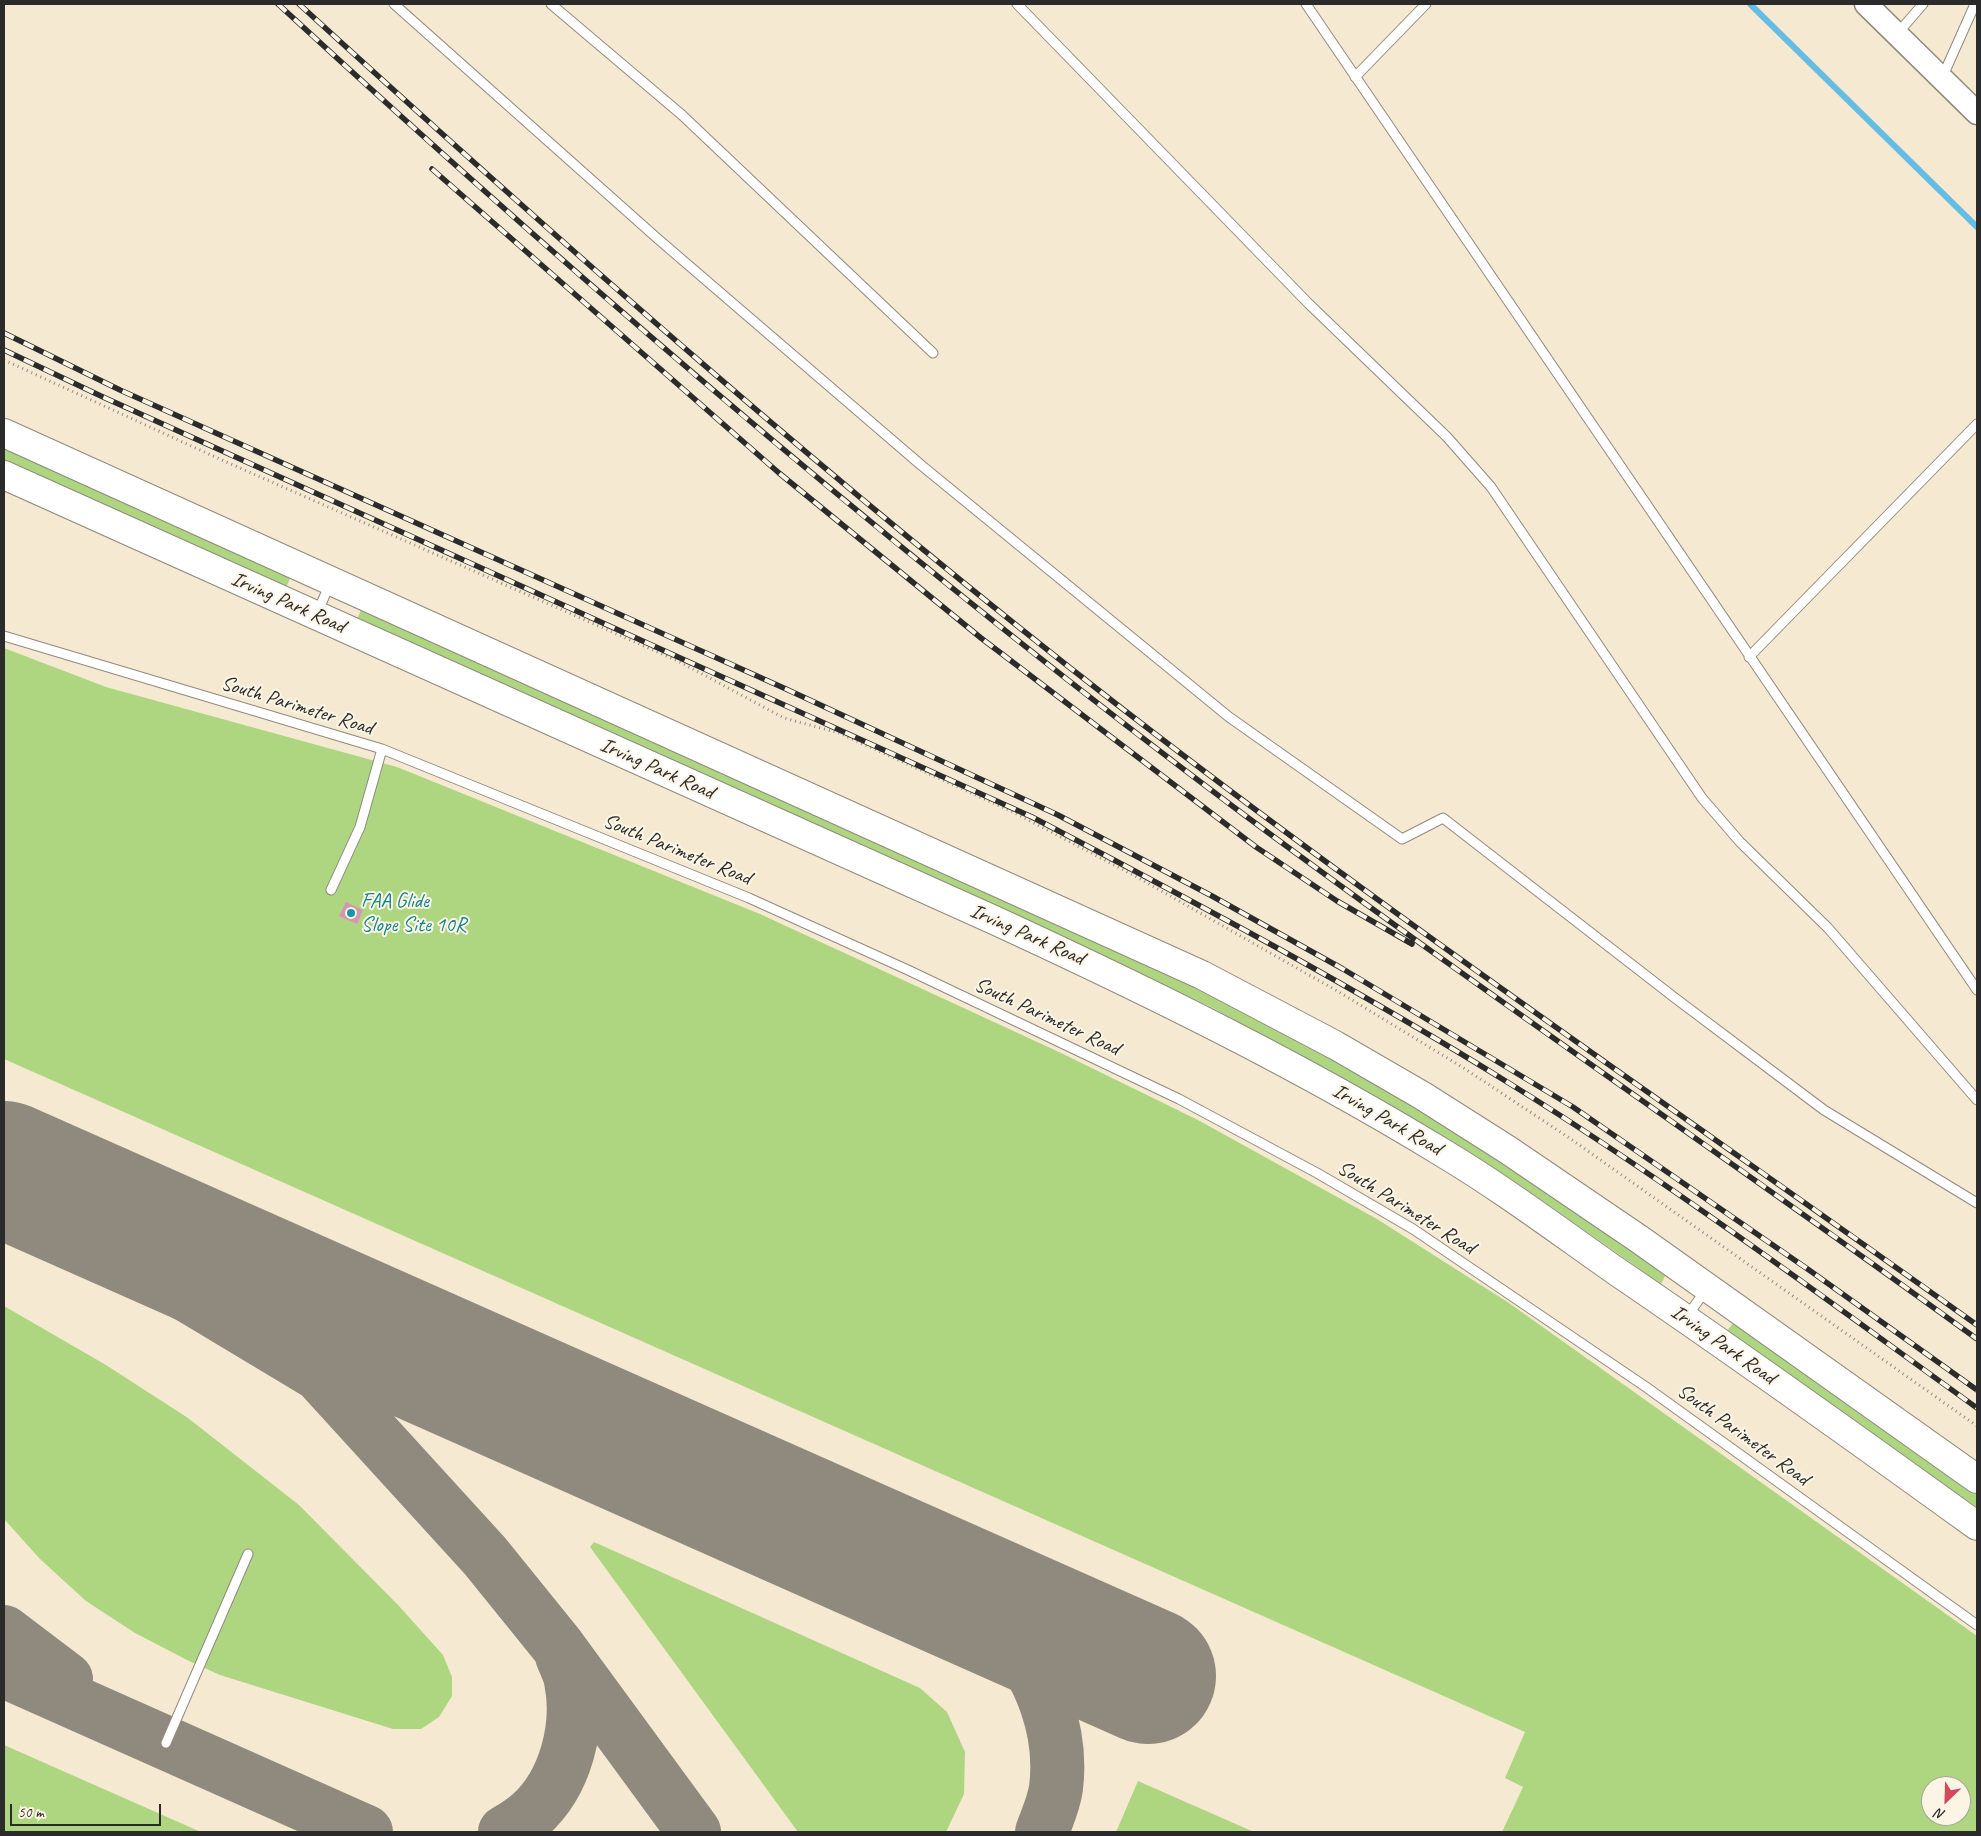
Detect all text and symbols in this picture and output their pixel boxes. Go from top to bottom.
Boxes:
street label: Irving Park Road [227,567,349,639]
street label: South Parimeter Road [218,671,376,741]
street label: Irving Park Road [596,733,718,805]
street label: South Parimeter Road [599,809,755,891]
place label: FAA Glide Slope Site 10R [361,888,466,938]
street label: Irving Park Road [966,899,1088,971]
marker: FAA Glide Slope Site 10R [345,907,357,919]
street label: South Parimeter Road [970,972,1124,1062]
street label: Irving Park Road [1328,1079,1446,1161]
street label: South Parimeter Road [1333,1156,1479,1260]
street label: Irving Park Road [1666,1300,1780,1390]
street label: South Parimeter Road [1672,1378,1814,1492]
north arrow [1921,1776,1971,1826]
scale bar [12,1794,164,1826]
text: 50 m [18,1803,44,1822]
text: N [1933,1805,1948,1824]

